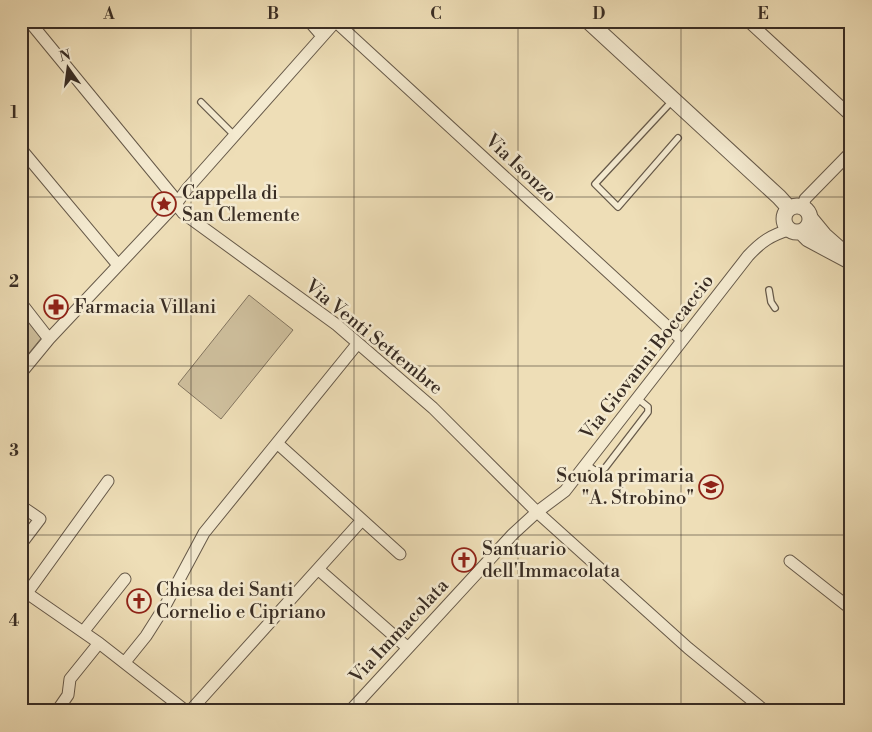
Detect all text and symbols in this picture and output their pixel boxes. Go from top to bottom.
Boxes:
text: A [102,4,115,24]
text: B [267,4,279,24]
text: C [430,4,442,24]
text: D [593,4,606,24]
text: E [757,4,769,24]
north arrow [42,42,92,92]
text: N [58,46,73,66]
text: 1 [10,103,18,123]
street label: Via Isonzo [479,128,562,207]
place label: Cappella di San Clemente [182,181,300,227]
place icon: Cappella di San Clemente [151,191,177,217]
street label: Via Giovanni Boccaccio [574,269,719,445]
text: 2 [9,272,19,292]
street label: Via Venti Settembre [299,273,448,400]
pharmacy icon: Farmacia Villani [43,294,69,320]
place label: Farmacia Villani [74,295,216,319]
text: 3 [9,441,19,461]
place label: Scuola primaria "A. Strobino" [556,464,694,510]
school or university icon: Scuola primaria "A. Strobino" [698,474,724,500]
place label: Santuario dell'Immacolata [482,537,621,583]
church icon: Santuario dell'Immacolata [451,547,477,573]
street label: Via Immacolata [344,573,454,689]
place label: Chiesa dei Santi Cornelio e Cipriano [156,578,326,624]
church icon: Chiesa dei Santi Cornelio e Cipriano [126,588,152,614]
text: 4 [9,611,20,631]

